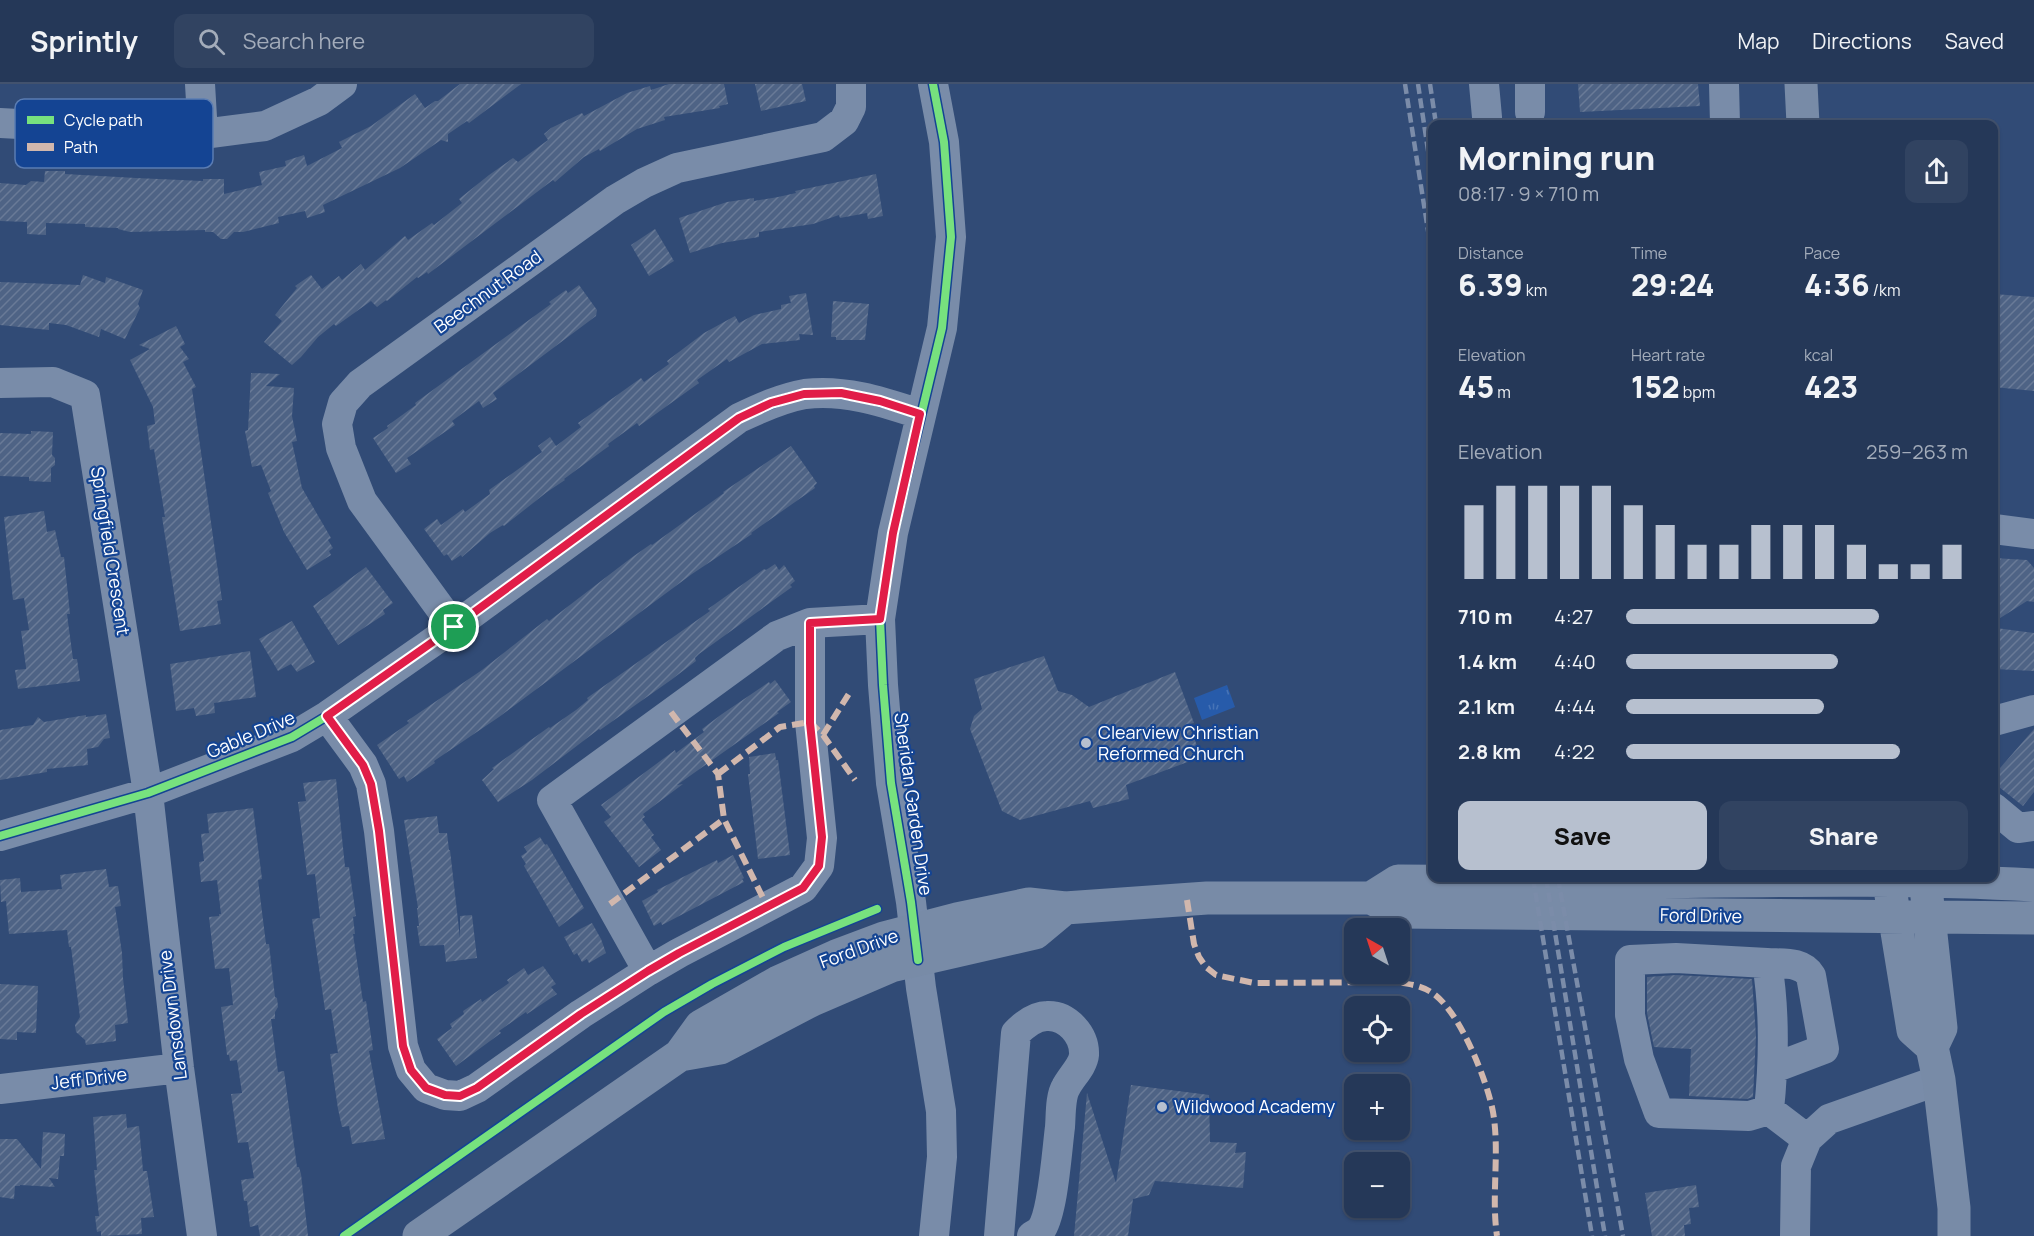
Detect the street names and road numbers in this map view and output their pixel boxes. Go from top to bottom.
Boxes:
street label: Beechnut Road [429,244,546,338]
street label: Springfield Crescent [86,465,136,637]
street label: Gable Drive [203,705,298,763]
street label: Sheridan Garden Drive [889,711,939,897]
street label: Ford Drive [1660,902,1742,928]
street label: Ford Drive [816,923,901,973]
street label: Lansdown Drive [152,949,192,1081]
street label: Jeff Drive [49,1061,128,1095]

